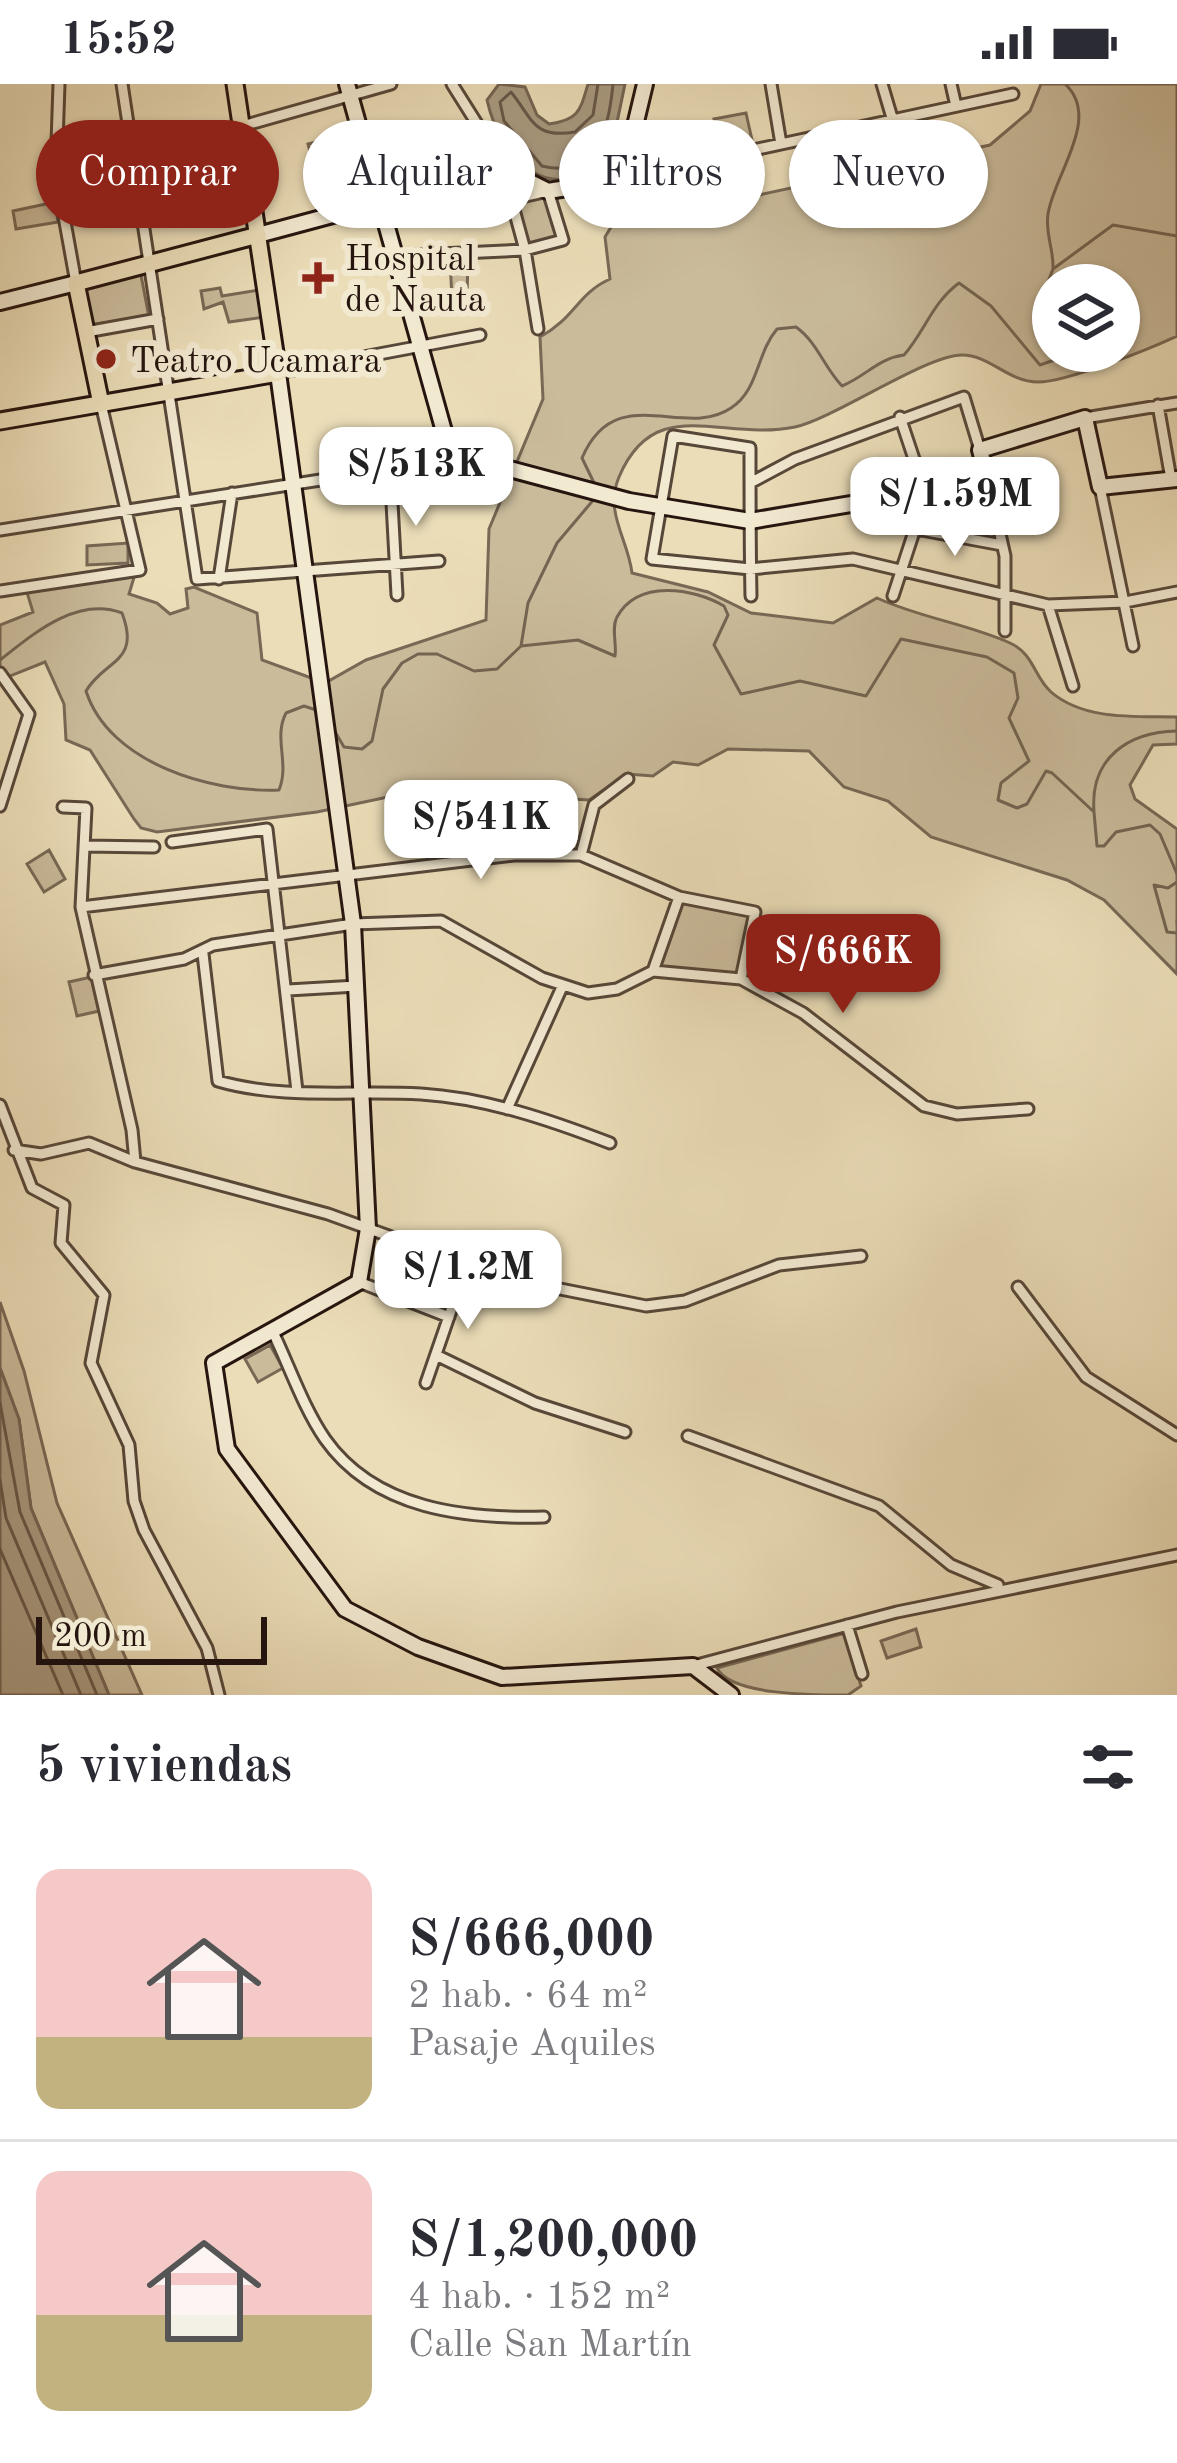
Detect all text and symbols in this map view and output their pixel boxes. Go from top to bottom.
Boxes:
text: 15:52 [60,19,177,64]
chip: Comprar [36,120,279,228]
chip: Alquilar [303,120,535,228]
chip: Filtros [559,120,765,228]
chip: Nuevo [789,120,988,228]
place label: Hospital de Nauta [345,243,486,320]
marker: Hospital de Nauta [302,262,334,294]
map controls [1032,264,1140,372]
button: layers [1032,264,1140,372]
place label: Teatro Ucamara [130,345,382,381]
marker: Teatro Ucamara [93,346,119,372]
pin: S/513K [318,427,514,529]
text: S/513K [346,446,486,485]
pin: S/1.59M [844,457,1066,559]
text: S/1.59M [877,476,1033,515]
pin: S/541K [383,780,579,882]
text: S/541K [411,799,551,838]
pin: S/666K [745,914,941,1016]
text: S/666K [773,933,913,972]
pin: S/1.2M [370,1230,566,1332]
text: S/1.2M [402,1249,534,1288]
scale bar [36,1611,267,1664]
text: 200 m [54,1621,147,1654]
icon: filters [1075,1734,1141,1800]
text: 5 viviendas [36,1742,292,1793]
text: S/666,000 [408,1916,654,1967]
icon: home [132,1917,276,2061]
text: 2 hab. · 64 m² [408,1977,648,2016]
text: Pasaje Aquiles [408,2025,656,2064]
text: S/1,200,000 [408,2217,698,2268]
icon: home [132,2219,276,2363]
text: 4 hab. · 152 m² [408,2278,670,2317]
text: Calle San Martín [408,2326,692,2365]

